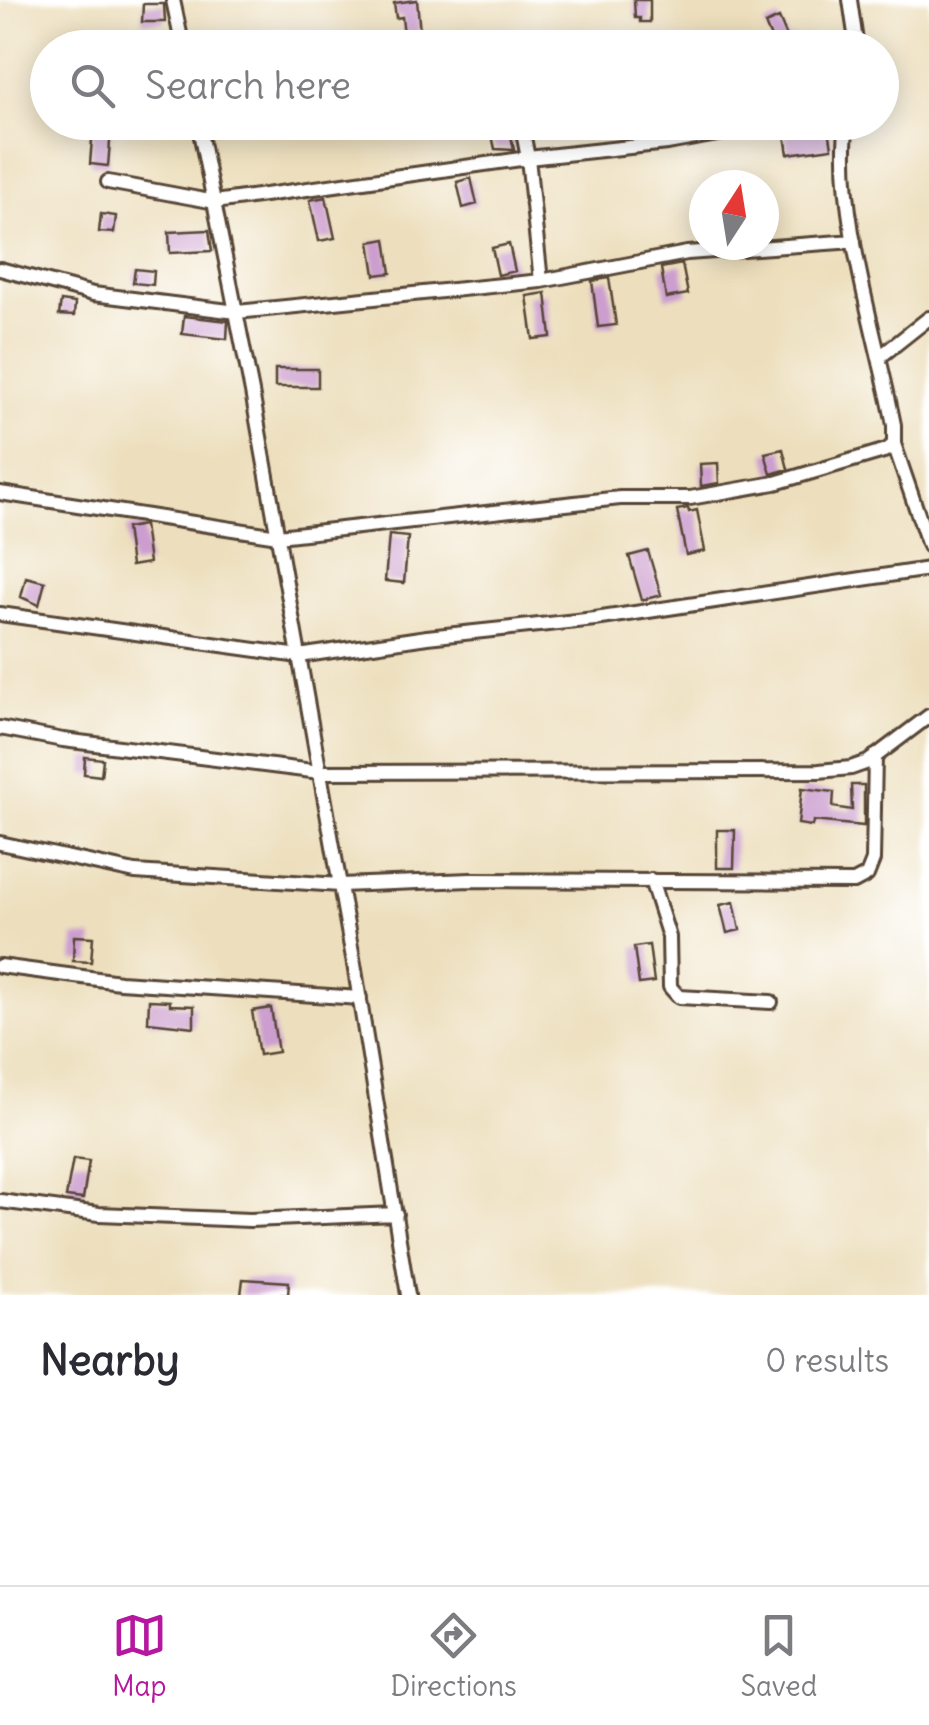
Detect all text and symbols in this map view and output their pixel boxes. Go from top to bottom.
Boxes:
search box [30,30,899,140]
icon: search [65,58,120,113]
text: Search here [145,62,351,109]
north arrow [689,170,779,260]
text: Nearby [40,1334,179,1386]
text: 0 results [765,1340,889,1381]
tab: Map [112,1608,167,1704]
tab: Directions [390,1608,517,1704]
tab: Saved [740,1608,817,1704]

